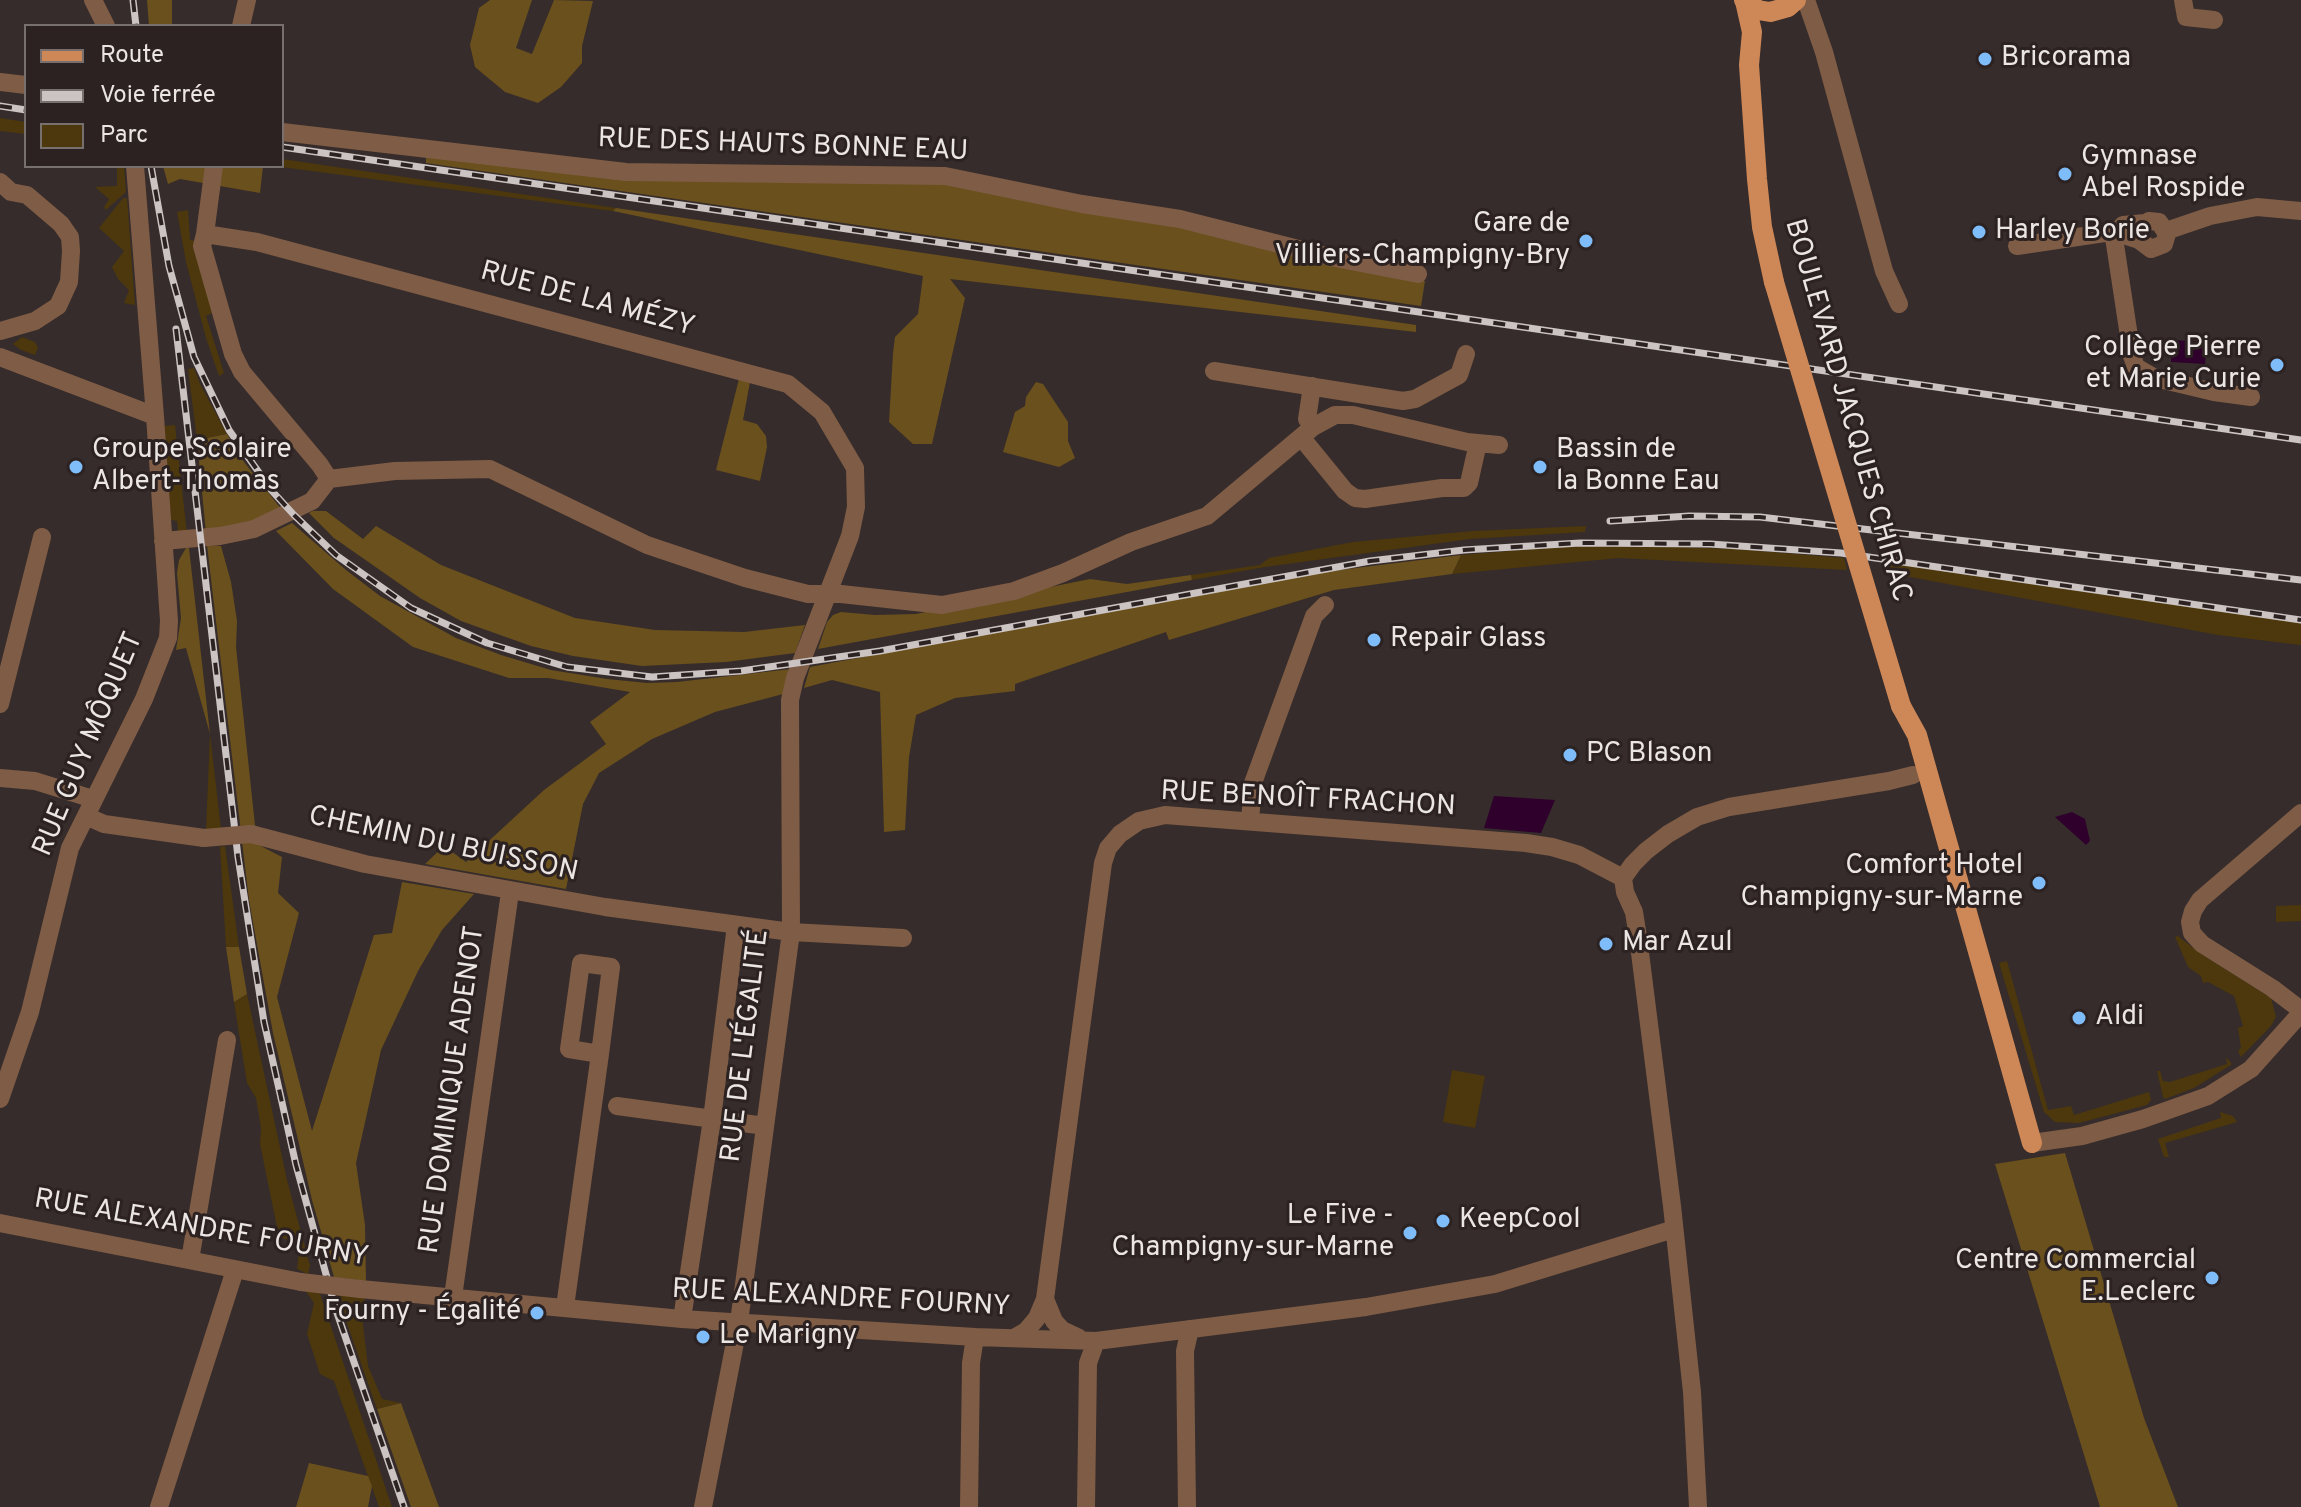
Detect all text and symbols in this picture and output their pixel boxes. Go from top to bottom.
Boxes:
legend [24,24,284,168]
text: Route [100,41,164,71]
place label: Bricorama [2001,42,2131,76]
marker: Bricorama [1976,50,1994,68]
text: Voie ferrée [100,81,216,111]
text: Parc [100,121,148,151]
street label: RUE DES HAUTS BONNE EAU [597,124,969,170]
place label: Gymnase Abel Rospide [2081,141,2245,207]
marker: Gymnase Abel Rospide [2056,165,2074,183]
place label: Gare de Villiers-Champigny-Bry [1275,208,1570,274]
place label: Harley Borie [1995,215,2150,249]
street label: BOULEVARD JACQUES CHIRAC [1775,216,1917,606]
marker: Harley Borie [1970,223,1988,241]
marker: Gare de Villiers-Champigny-Bry [1577,232,1595,250]
street label: RUE DE LA MÉZY [476,256,698,346]
place label: Collège Pierre et Marie Curie [2084,332,2261,398]
marker: Collège Pierre et Marie Curie [2268,356,2286,374]
place label: Groupe Scolaire Albert-Thomas [92,434,291,500]
place label: Bassin de la Bonne Eau [1556,434,1720,500]
marker: Groupe Scolaire Albert-Thomas [67,458,85,476]
marker: Bassin de la Bonne Eau [1531,458,1549,476]
place label: Repair Glass [1390,623,1546,657]
street label: RUE GUY MÔQUET [28,628,152,862]
marker: Repair Glass [1365,631,1383,649]
place label: PC Blason [1586,738,1713,772]
marker: PC Blason [1561,746,1579,764]
street label: RUE BENOÎT FRACHON [1160,776,1456,826]
street label: CHEMIN DU BUISSON [305,801,581,891]
place label: Comfort Hotel Champigny-sur-Marne [1740,850,2023,916]
marker: Comfort Hotel Champigny-sur-Marne [2030,874,2048,892]
street label: RUE DOMINIQUE ADENOT [414,924,494,1256]
place label: Mar Azul [1622,927,1732,961]
street label: RUE DE L'ÉGALITÉ [716,928,778,1164]
marker: Mar Azul [1597,935,1615,953]
place label: Aldi [2095,1001,2144,1035]
marker: Aldi [2070,1009,2088,1027]
street label: RUE ALEXANDRE FOURNY [31,1184,371,1276]
place label: Le Five - Champigny-sur-Marne [1111,1200,1394,1266]
place label: KeepCool [1459,1204,1581,1238]
marker: KeepCool [1434,1212,1452,1230]
marker: Le Five - Champigny-sur-Marne [1401,1224,1419,1242]
place label: Centre Commercial E.Leclerc [1955,1245,2196,1311]
marker: Centre Commercial E.Leclerc [2203,1269,2221,1287]
street label: RUE ALEXANDRE FOURNY [671,1274,1011,1326]
place label: Fourny - Égalité [324,1296,521,1330]
marker: Fourny - Égalité [528,1304,546,1322]
place label: Le Marigny [719,1320,857,1354]
marker: Le Marigny [694,1328,712,1346]

